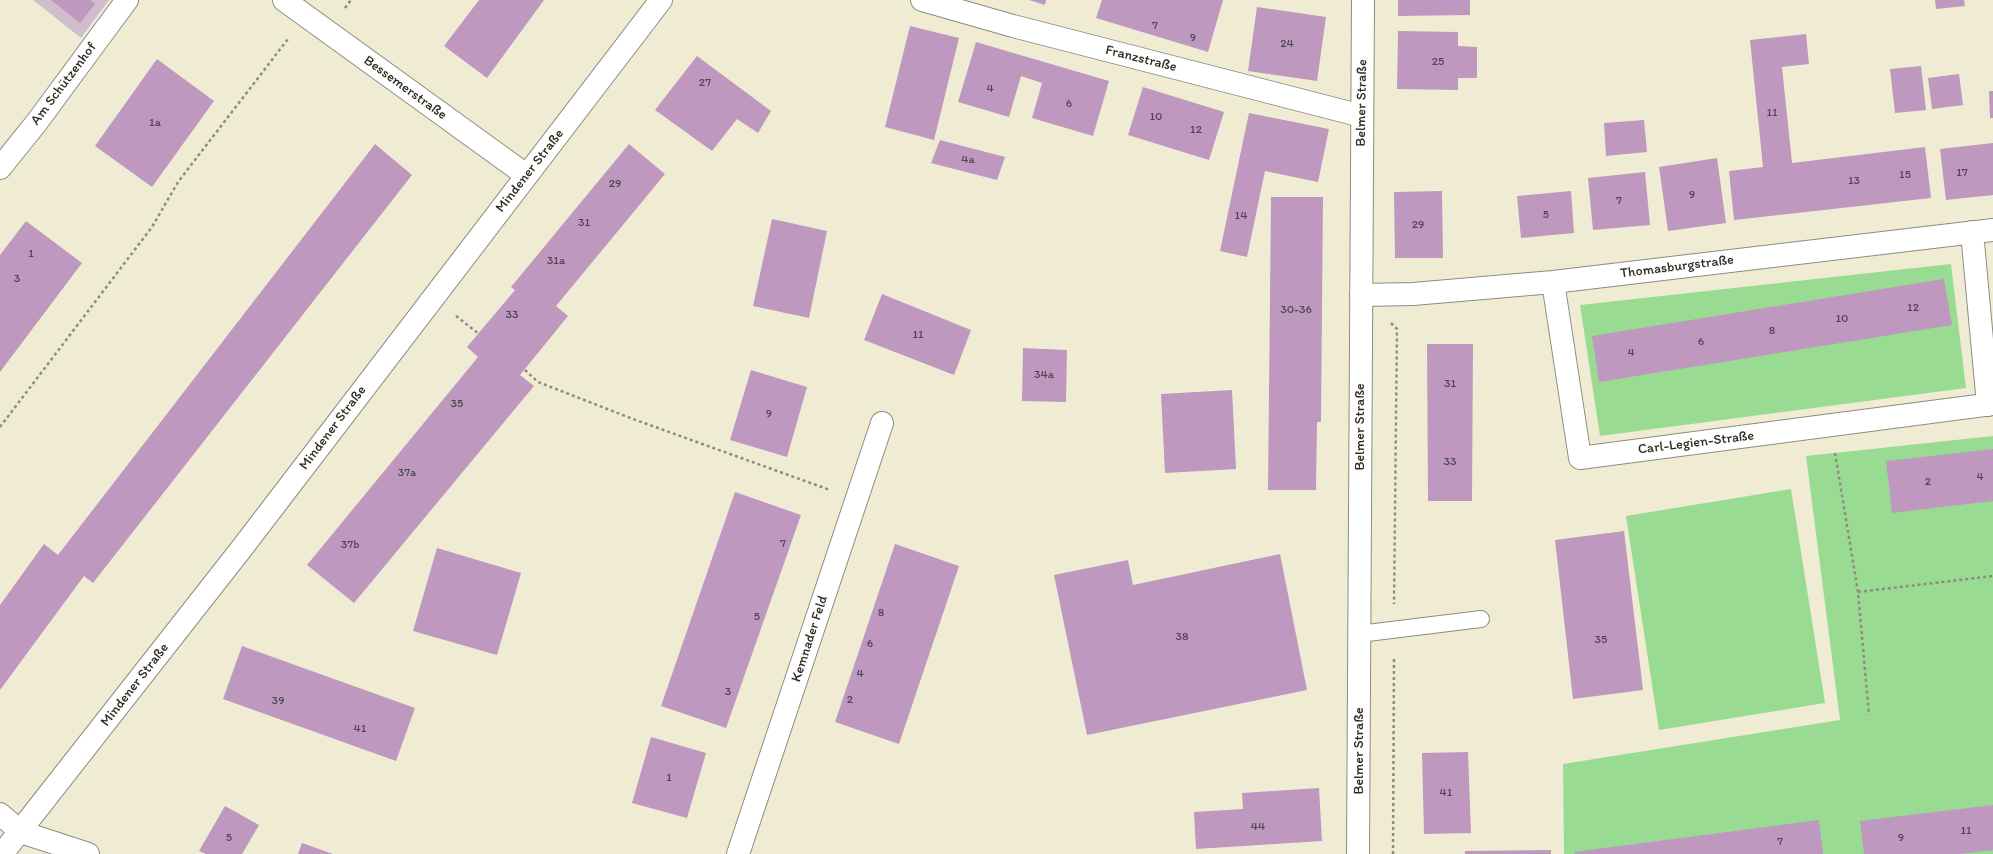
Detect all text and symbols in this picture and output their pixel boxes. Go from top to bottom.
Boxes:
house number: 7 [1152,19,1158,33]
house number: 9 [1190,31,1196,45]
house number: 24 [1280,37,1294,51]
street label: Am Schützenhof [28,39,100,129]
street label: Franzstraße [1103,42,1179,76]
street label: Bessemerstraße [360,52,450,124]
house number: 25 [1432,55,1444,69]
street label: Belmer Straße [1353,59,1371,147]
house number: 27 [699,76,711,90]
house number: 4 [986,82,994,96]
house number: 6 [1066,97,1072,111]
house number: 11 [1766,106,1778,120]
house number: 10 [1150,110,1162,124]
house number: 1a [149,116,161,130]
house number: 12 [1190,123,1202,137]
street label: Mindener Straße [492,126,568,216]
house number: 4a [961,153,975,167]
house number: 17 [1956,166,1968,180]
house number: 15 [1899,168,1911,182]
house number: 13 [1848,174,1860,188]
house number: 29 [609,177,621,191]
house number: 9 [1689,188,1695,202]
house number: 7 [1616,194,1622,208]
house number: 5 [1543,208,1549,222]
house number: 14 [1235,209,1247,223]
house number: 31 [578,216,590,230]
house number: 29 [1412,218,1424,232]
house number: 1 [28,247,34,261]
street label: Thomasburgstraße [1619,252,1735,282]
house number: 31a [547,254,565,268]
house number: 3 [14,272,20,286]
house number: 12 [1907,301,1919,315]
house number: 30-36 [1280,303,1312,317]
house number: 33 [505,308,519,322]
house number: 10 [1836,312,1848,326]
house number: 8 [1769,324,1775,338]
house number: 11 [912,328,924,342]
house number: 6 [1698,335,1704,349]
house number: 4 [1627,346,1635,360]
house number: 34a [1034,368,1054,382]
house number: 31 [1444,377,1456,391]
street label: Mindener Straße [296,383,370,473]
street label: Belmer Straße [1352,383,1368,471]
house number: 35 [451,397,463,411]
house number: 9 [766,407,772,421]
street label: Carl-Legien-Straße [1637,428,1755,458]
house number: 33 [1443,455,1457,469]
house number: 37a [398,466,416,480]
house number: 4 [1976,470,1984,484]
house number: 2 [1925,475,1931,489]
house number: 7 [780,537,786,551]
house number: 37b [341,538,359,552]
street label: Kemnader Feld [788,594,832,684]
house number: 8 [878,606,884,620]
house number: 5 [754,610,760,624]
house number: 38 [1175,630,1189,644]
house number: 35 [1595,633,1607,647]
house number: 6 [867,637,873,651]
street label: Mindener Straße [97,640,173,730]
house number: 4 [856,667,864,681]
house number: 3 [725,685,731,699]
house number: 2 [847,693,853,707]
house number: 39 [272,694,284,708]
street label: Belmer Straße [1351,707,1367,795]
house number: 41 [354,722,366,736]
house number: 1 [666,771,672,785]
house number: 41 [1440,786,1452,800]
house number: 44 [1251,820,1265,834]
house number: 11 [1960,824,1972,838]
house number: 5 [226,831,232,845]
house number: 9 [1898,831,1904,845]
house number: 7 [1777,835,1783,849]

